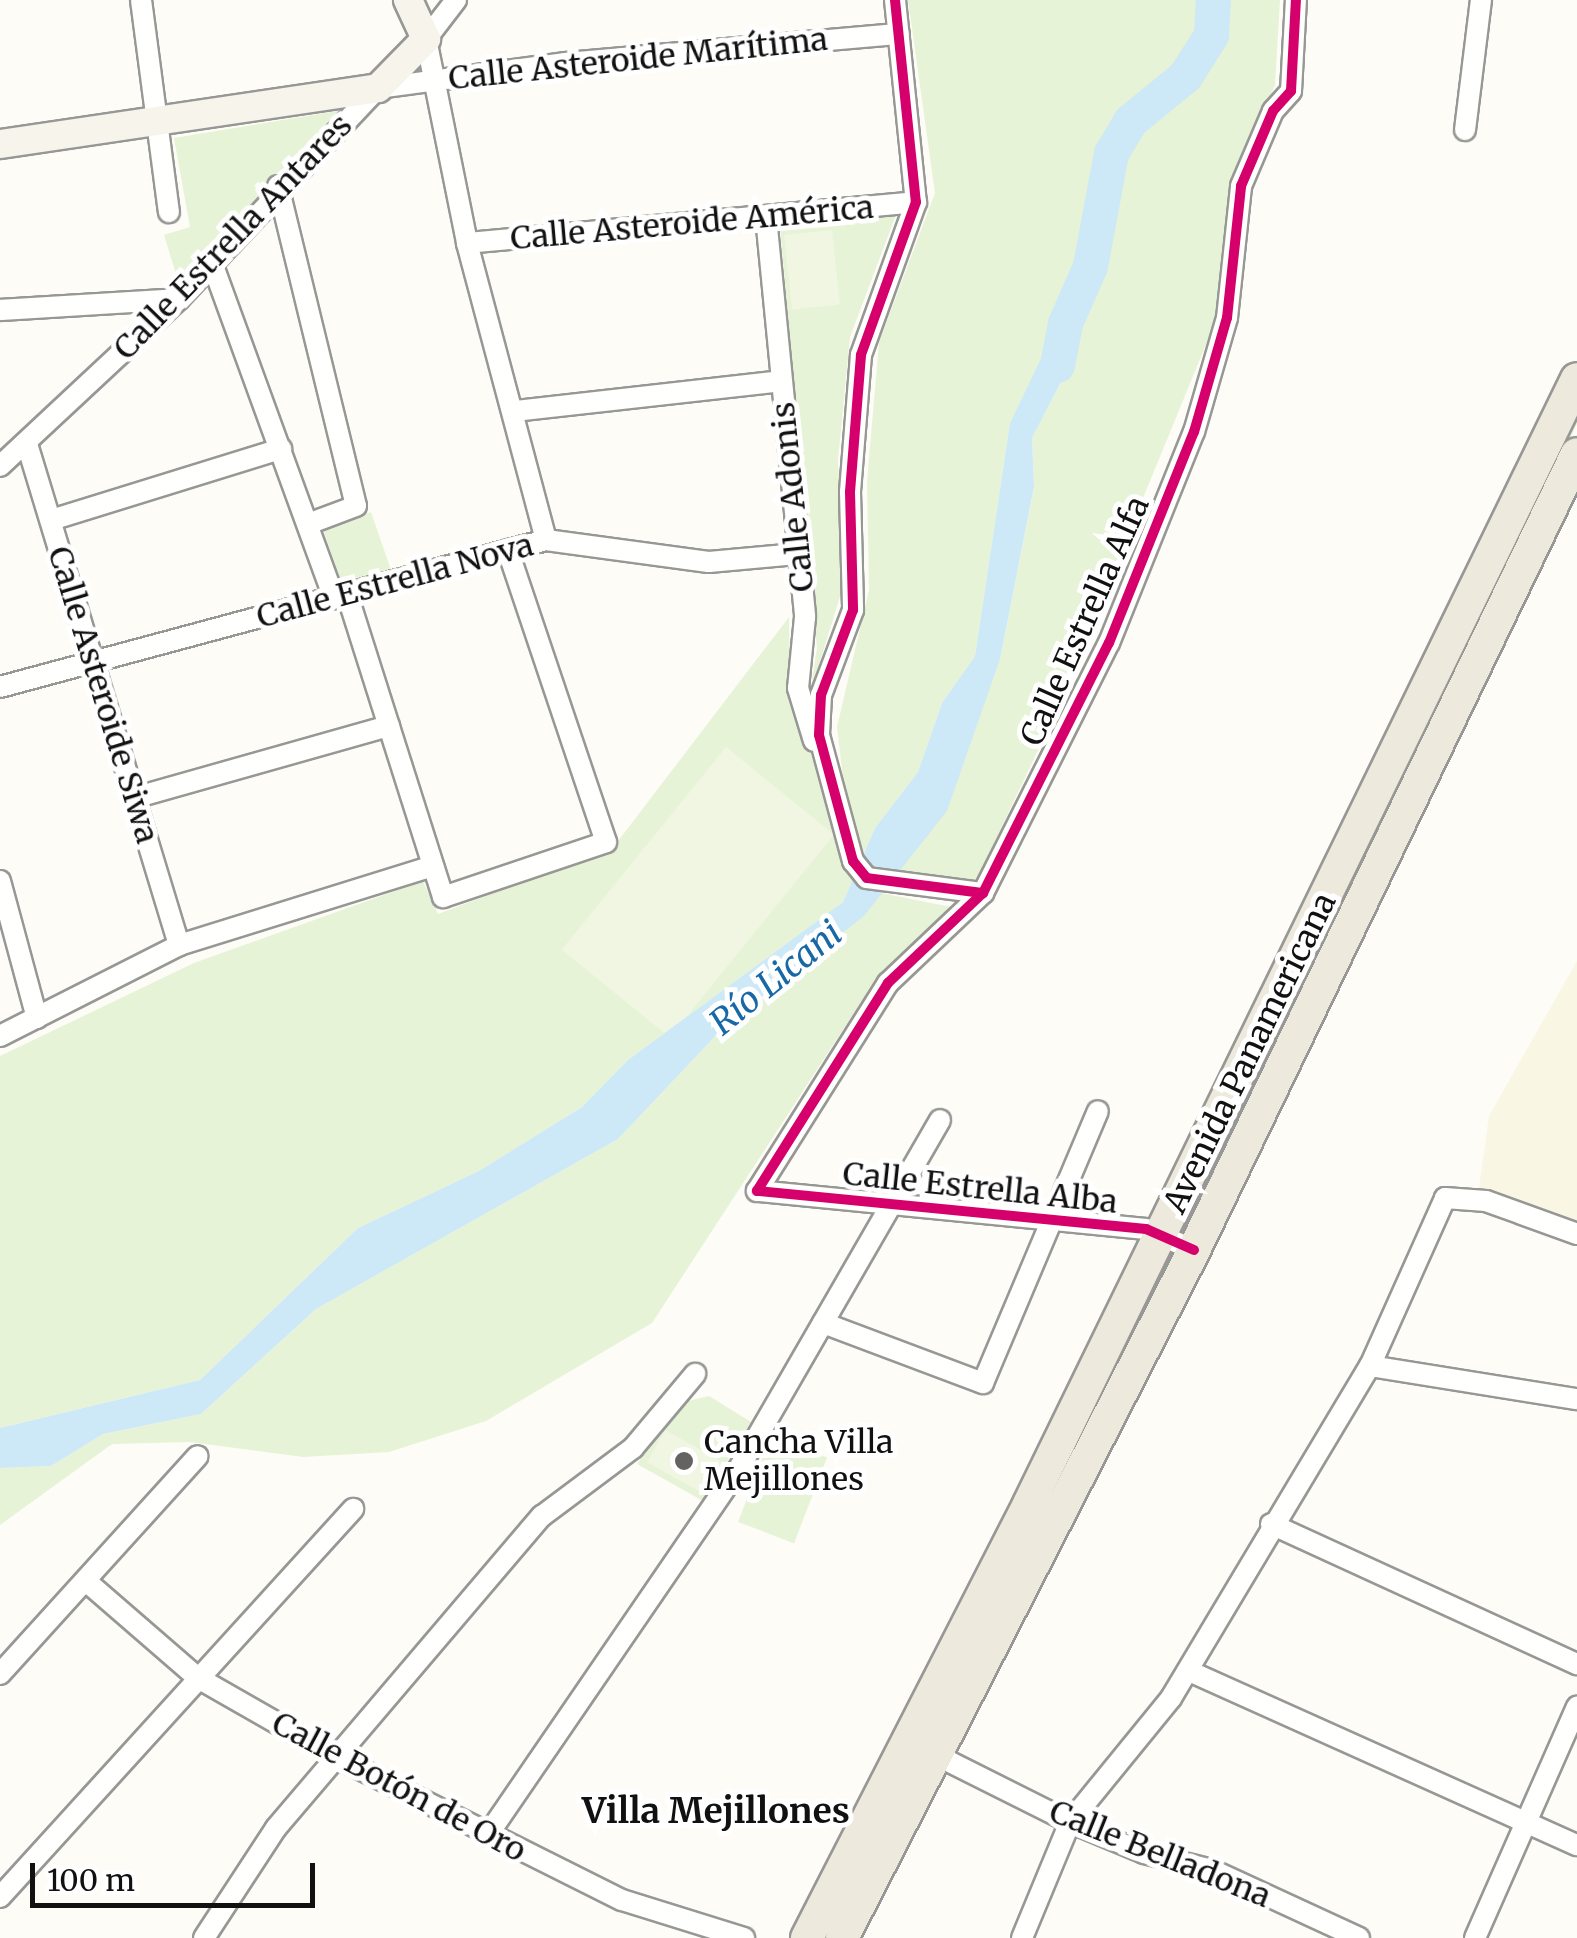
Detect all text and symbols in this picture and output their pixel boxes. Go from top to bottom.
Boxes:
street label: Calle Asteroide Marítima [447,20,829,98]
street label: Calle Estrella Antares [106,106,360,368]
street label: Calle Asteroide América [509,188,875,258]
street label: Calle Adonis [764,400,822,594]
street label: Calle Estrella Alfa [1013,490,1157,752]
street label: Calle Estrella Nova [253,526,537,636]
street label: Calle Asteroide Siwa [40,542,166,848]
street label: Avenida Panamericana [1156,887,1344,1219]
water label: Río Licani [702,912,850,1044]
street label: Calle Estrella Alba [841,1154,1119,1222]
place label: Cancha Villa Mejillones [704,1424,893,1499]
marker: Cancha Villa Mejillones [673,1450,695,1472]
street label: Calle Botón de Oro [265,1704,533,1870]
district label: Villa Mejillones [582,1790,850,1832]
street label: Calle Belladona [1044,1792,1276,1916]
scale bar [35,1843,320,1905]
text: 100 m [47,1861,135,1899]

